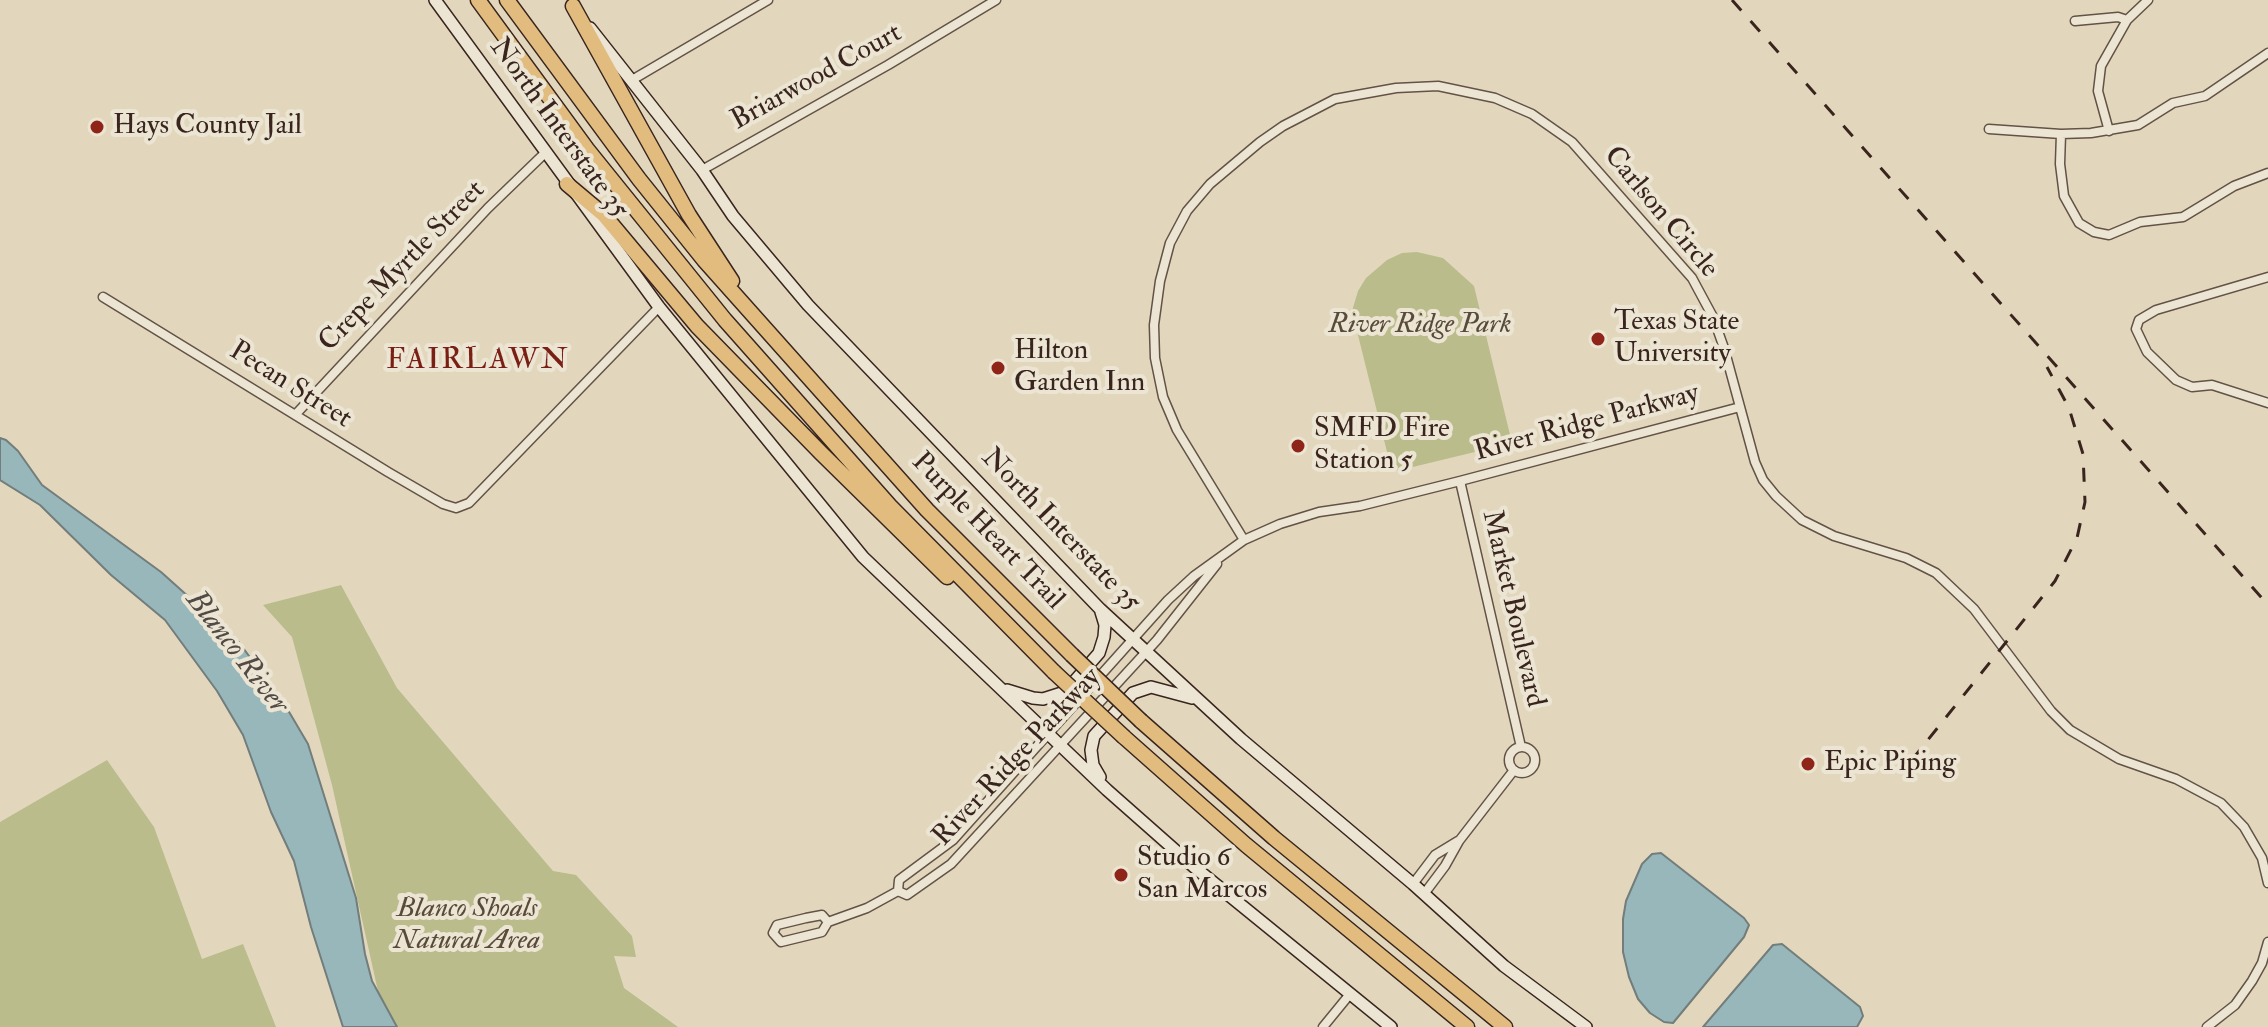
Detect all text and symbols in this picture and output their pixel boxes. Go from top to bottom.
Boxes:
street label: Briarwood Court [726,17,908,139]
street label: North Interstate 35 [481,32,635,226]
place label: Hays County Jail [113,110,302,144]
marker: Hays County Jail [88,118,106,136]
street label: Carlson Circle [1595,141,1725,285]
street label: Crepe Myrtle Street [313,175,493,359]
place label: Texas State University [1614,306,1739,372]
park label: River Ridge Park [1328,309,1512,343]
marker: Texas State University [1589,330,1607,348]
street label: Pecan Street [223,335,357,437]
place label: Hilton Garden Inn [1014,335,1145,401]
district label: FAIRLAWN [386,344,570,380]
marker: Hilton Garden Inn [989,359,1007,377]
street label: River Ridge Parkway [1471,378,1703,470]
place label: SMFD Fire Station 5 [1314,413,1450,479]
marker: SMFD Fire Station 5 [1289,437,1307,455]
street label: North Interstate 35 [973,442,1147,620]
street label: Purple Heart Trail [904,446,1070,618]
street label: Market Boulevard [1473,507,1551,711]
water label: Blanco River [177,584,295,722]
street label: River Ridge Parkway [927,662,1109,854]
place label: Epic Piping [1824,747,1956,781]
marker: Epic Piping [1799,755,1817,773]
place label: Studio 6 San Marcos [1137,842,1267,908]
marker: Studio 6 San Marcos [1112,866,1130,884]
park label: Blanco Shoals Natural Area [394,893,540,959]

